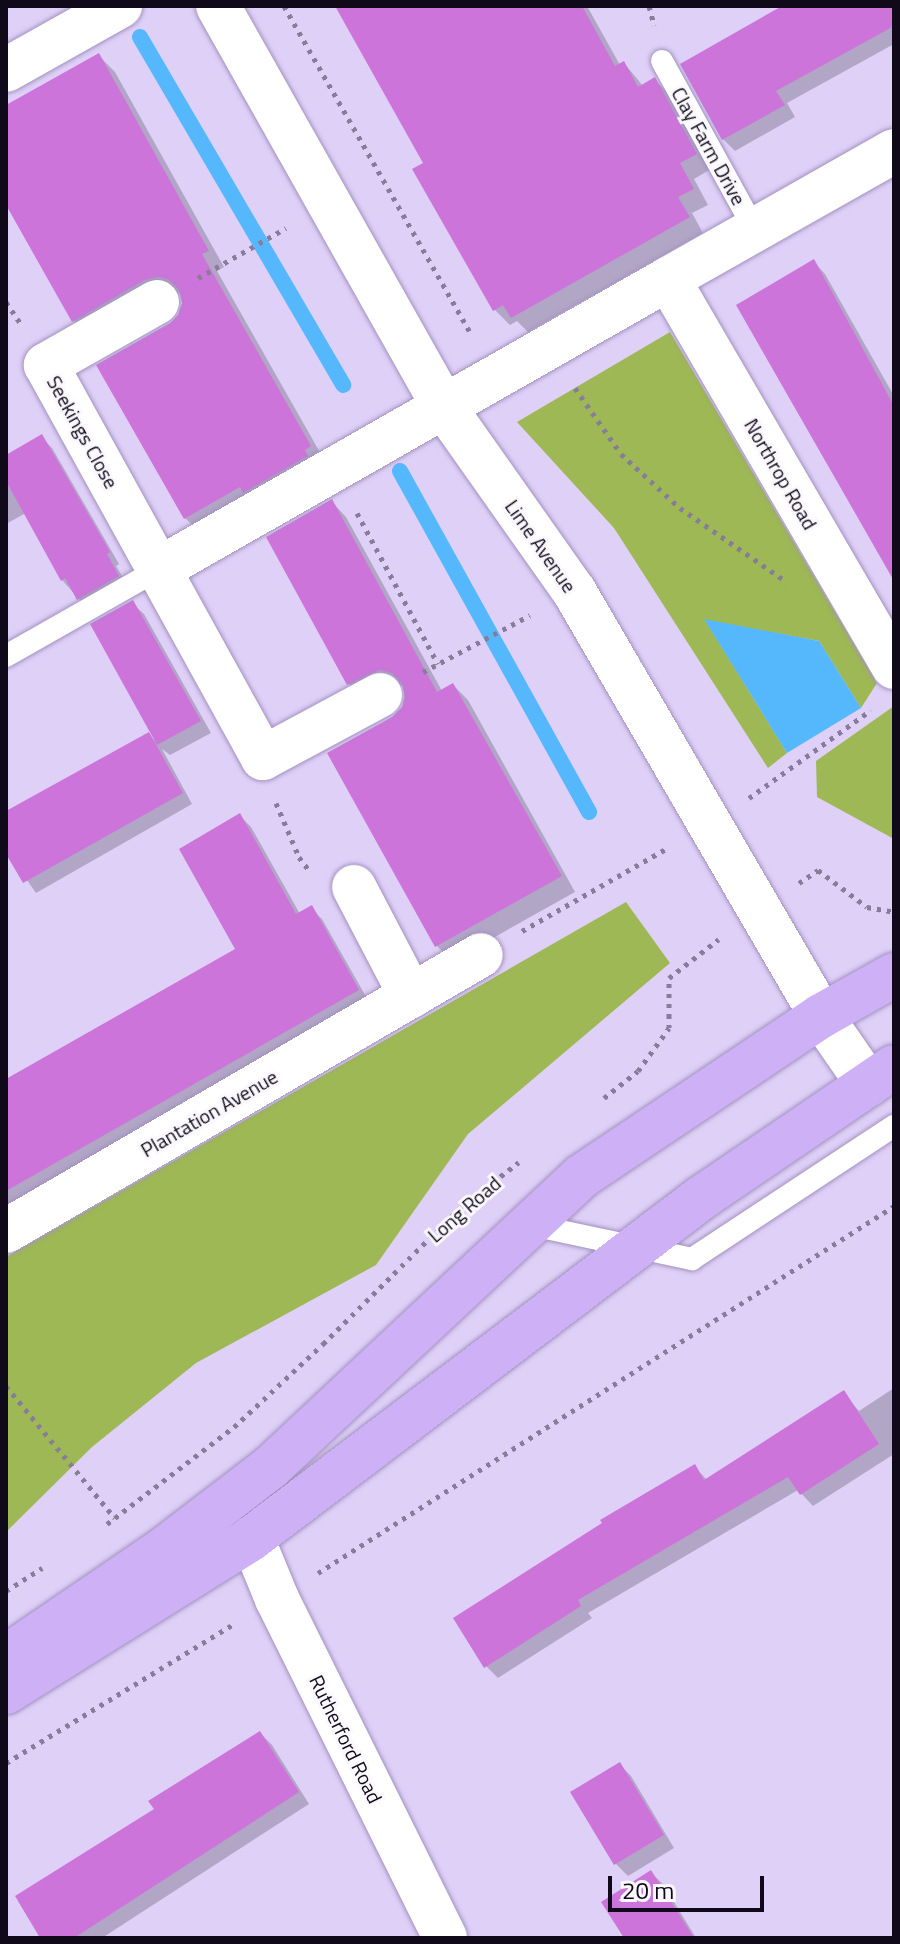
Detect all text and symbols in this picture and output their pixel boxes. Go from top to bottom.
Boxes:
street label: Clay Farm Drive [667,83,751,209]
street label: Seekings Close [42,371,124,493]
street label: Northrop Road [740,414,822,534]
street label: Lime Avenue [500,495,582,597]
street label: Plantation Avenue [136,1064,282,1162]
street label: Long Road [423,1171,505,1247]
street label: Rutherford Road [305,1671,387,1807]
scale bar [612,1860,768,1910]
text: 20 m [622,1872,674,1908]

